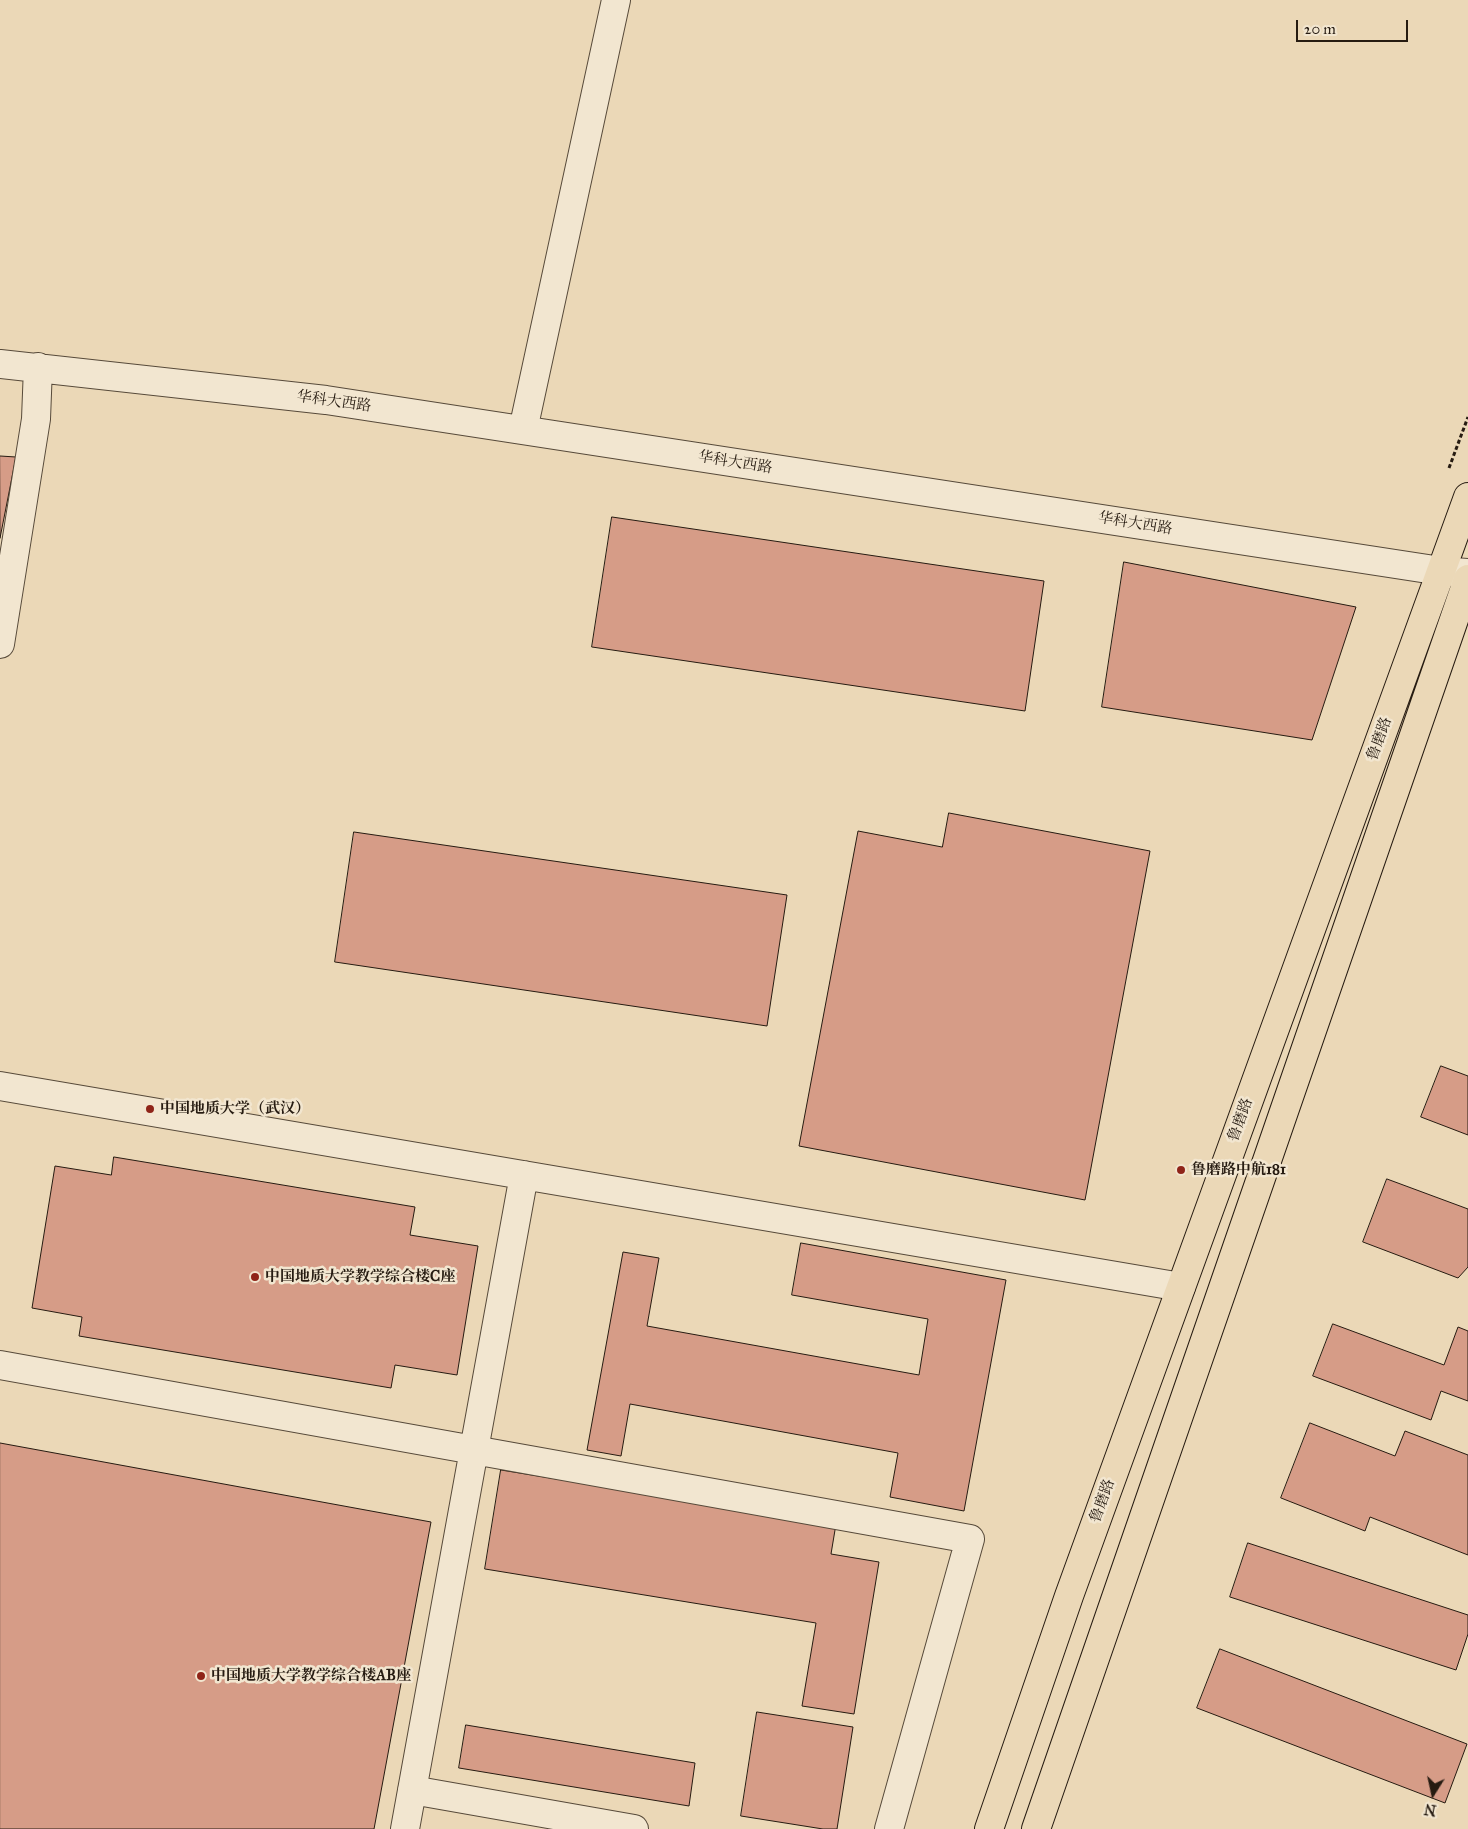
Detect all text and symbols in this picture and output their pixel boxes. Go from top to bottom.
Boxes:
scale bar [1298,10,1410,42]
text: 20 m [1304,20,1336,38]
street label: 华科大西路 [296,388,372,416]
street label: 华科大西路 [697,448,773,478]
street label: 华科大西路 [1097,509,1173,539]
street label: 鲁磨路 [1364,715,1396,763]
street label: 鲁磨路 [1225,1096,1257,1144]
place label: 中国地质大学（武汉） [160,1100,310,1118]
marker: 中国地质大学（武汉） [144,1103,156,1115]
place label: 鲁磨路中航181 [1191,1161,1286,1179]
marker: 鲁磨路中航181 [1175,1164,1187,1176]
place label: 中国地质大学教学综合楼C座 [265,1268,455,1286]
marker: 中国地质大学教学综合楼C座 [249,1271,261,1283]
street label: 鲁磨路 [1087,1477,1119,1525]
place label: 中国地质大学教学综合楼AB座 [211,1667,411,1685]
marker: 中国地质大学教学综合楼AB座 [195,1670,207,1682]
north arrow [1408,1769,1458,1819]
text: N [1423,1800,1438,1819]

